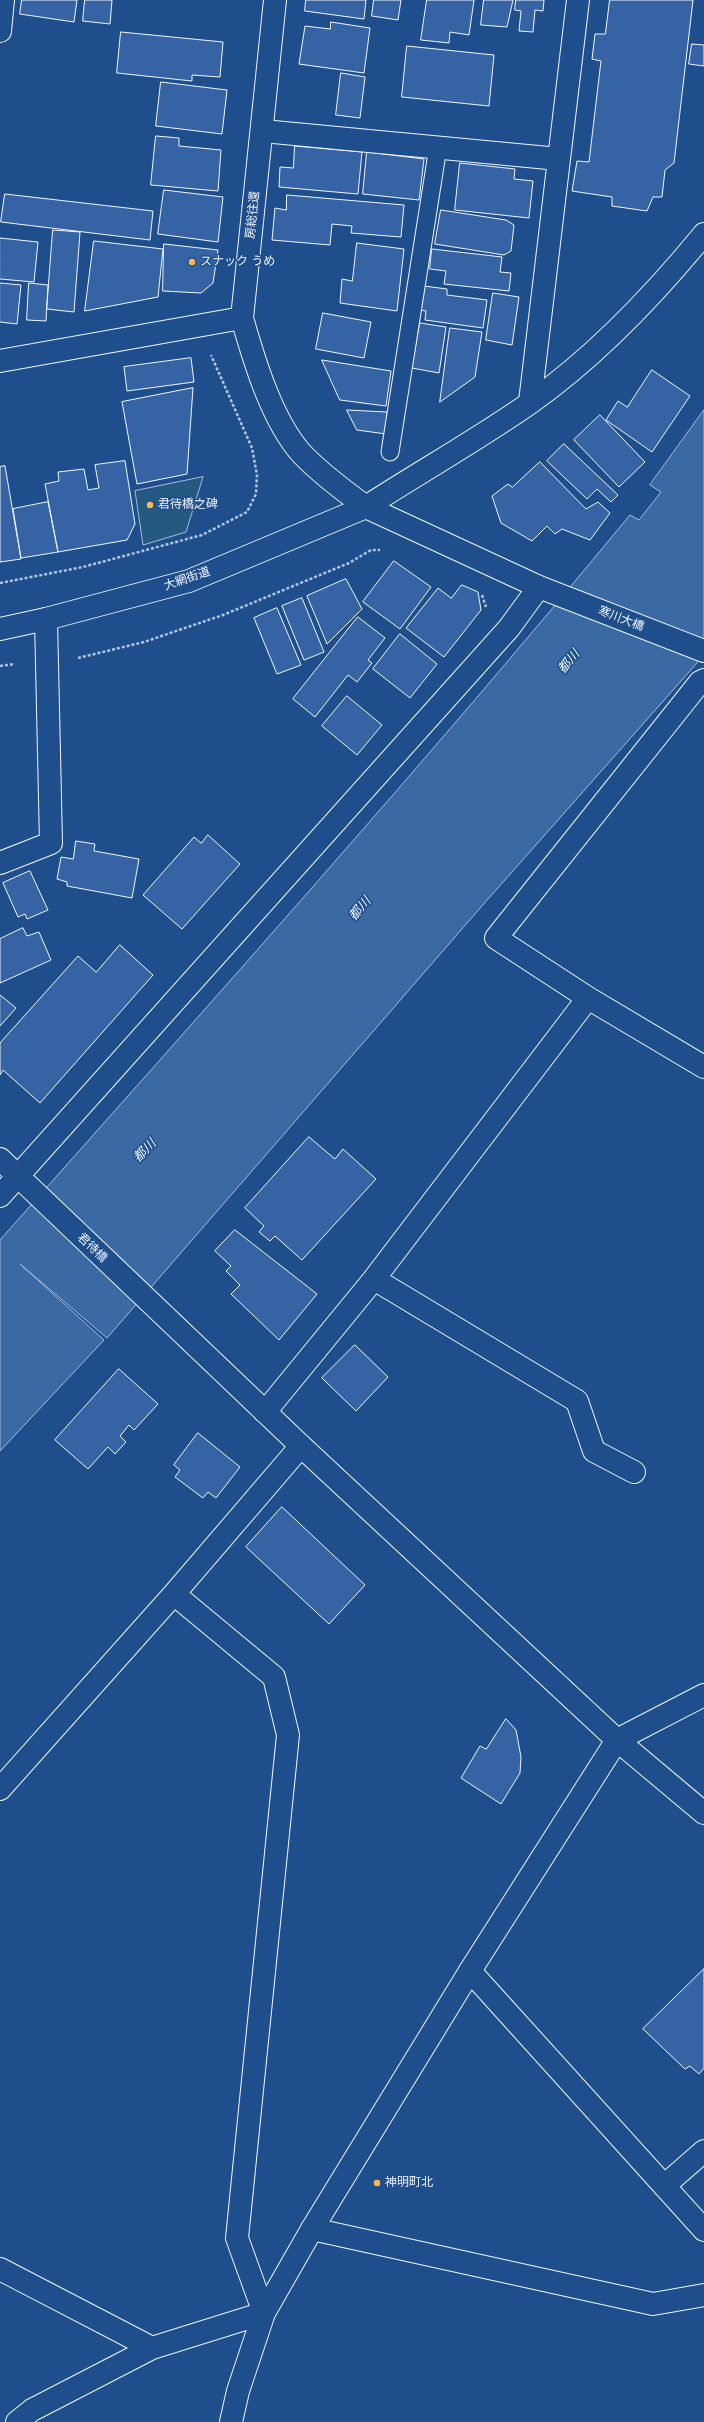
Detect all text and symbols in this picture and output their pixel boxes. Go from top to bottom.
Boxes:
street label: 房総往還 [243,190,263,240]
place label: スナック うめ [200,255,275,269]
marker: スナック うめ [187,257,197,267]
place label: 君待橋之碑 [158,498,218,512]
marker: 君待橋之碑 [145,500,155,510]
street label: 大網街道 [162,564,212,594]
street label: 寒川大橋 [596,604,646,634]
water label: 都川 [555,647,583,677]
water label: 都川 [346,894,374,924]
water label: 都川 [130,1136,160,1166]
street label: 君待橋 [74,1230,110,1266]
place label: 神明町北 [385,2176,433,2190]
marker: 神明町北 [372,2178,382,2188]

